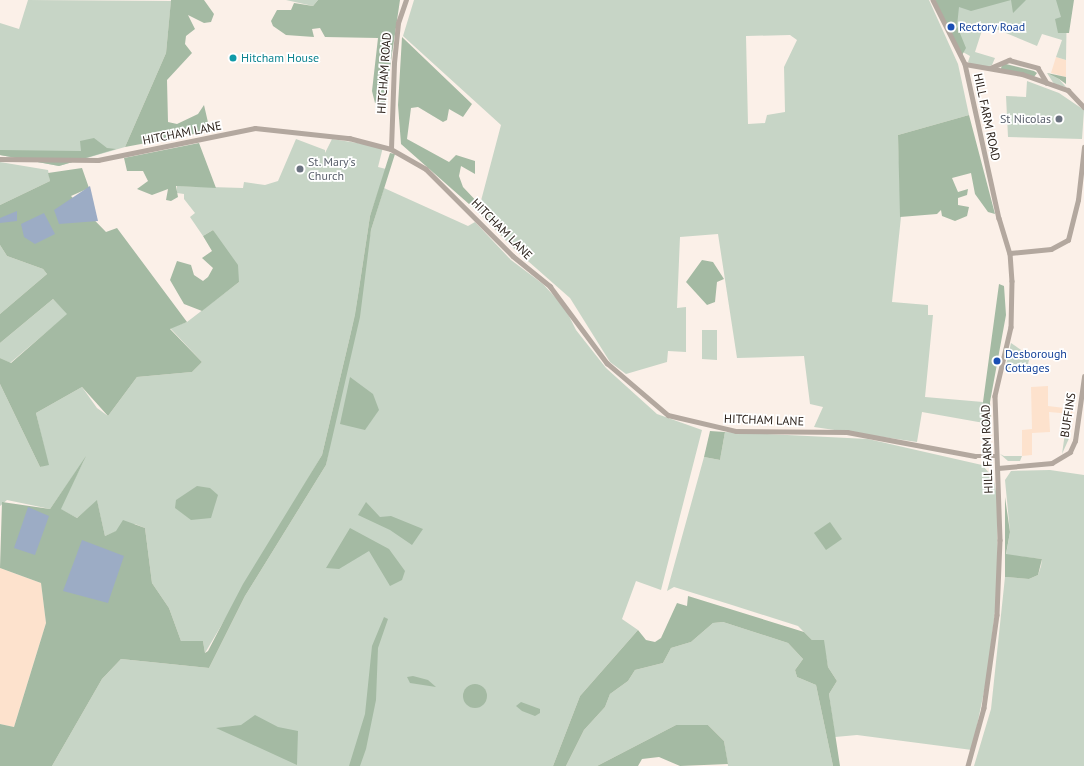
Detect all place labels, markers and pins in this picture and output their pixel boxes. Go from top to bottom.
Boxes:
place label: Rectory Road [959,20,1026,34]
marker: Rectory Road [946,22,956,32]
place label: Hitcham House [241,51,319,65]
marker: Hitcham House [228,53,238,63]
place label: St Nicolas [1000,112,1051,126]
marker: St Nicolas [1054,114,1064,124]
place label: St. Mary's Church [308,155,356,183]
marker: St. Mary's Church [295,164,305,174]
place label: Desborough Cottages [1005,347,1067,375]
marker: Desborough Cottages [992,356,1002,366]

